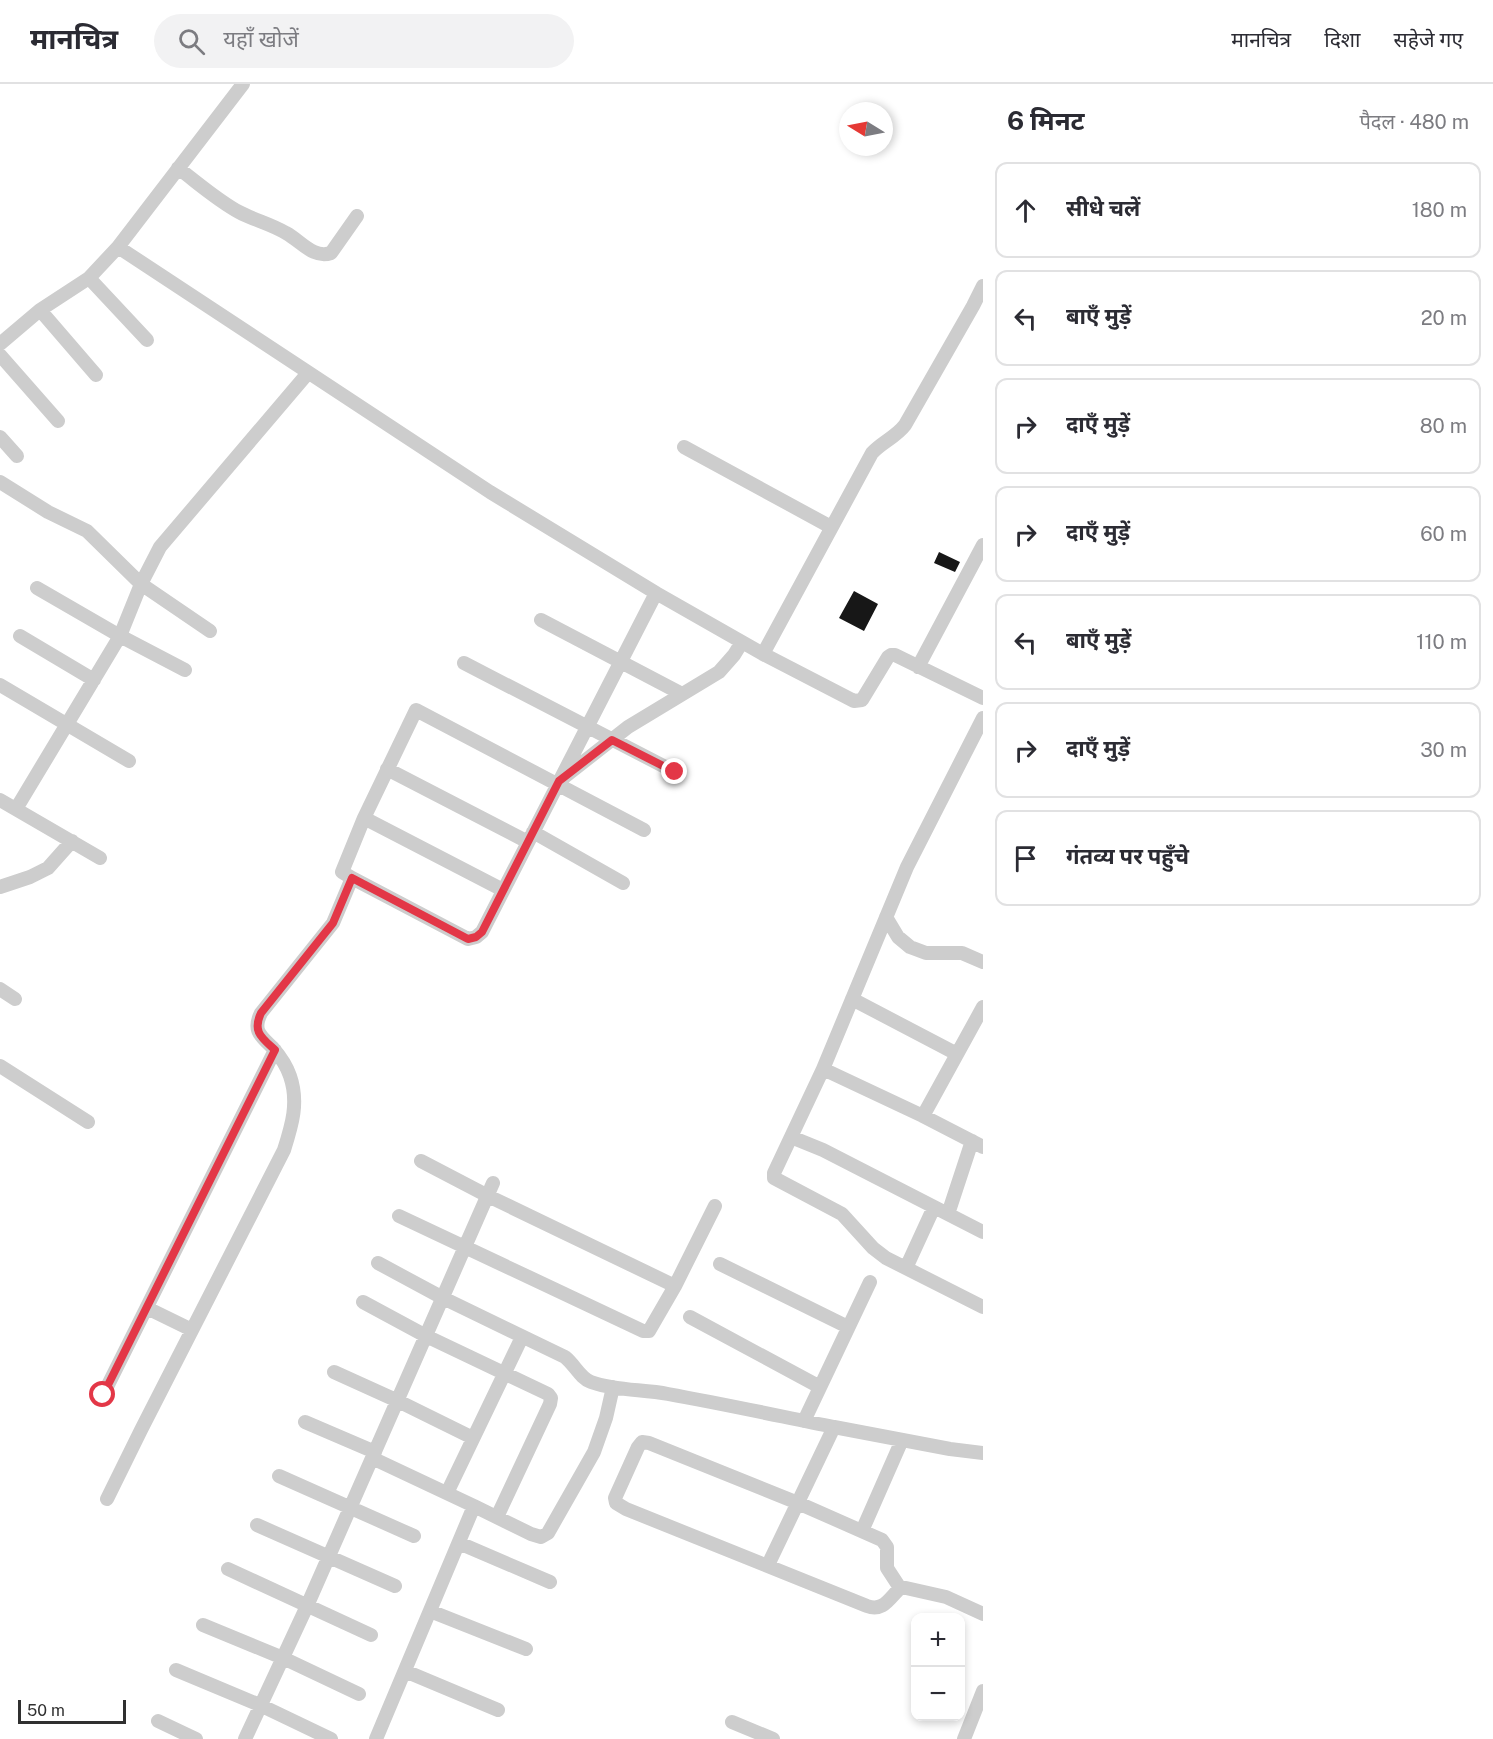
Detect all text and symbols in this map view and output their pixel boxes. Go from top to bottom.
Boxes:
search box [154,14,574,68]
text: मानचित्र [30,22,118,55]
icon: search [175,25,208,58]
text: यहाँ खोजें [223,26,299,52]
text: मानचित्र [1231,27,1291,52]
text: दिशा [1324,27,1361,52]
text: सहेजे गए [1394,27,1463,52]
north arrow [839,102,893,156]
text: 6 मिनट [1007,105,1085,136]
text: पैदल · 480 m [1359,110,1469,134]
icon: ahead [1009,194,1042,227]
text: सीधे चलें [1066,195,1140,221]
text: 180 m [1412,198,1467,222]
icon: left [1009,302,1042,335]
text: बाएँ मुड़ें [1066,303,1131,329]
text: 20 m [1421,306,1467,330]
icon: right [1009,410,1042,443]
text: दाएँ मुड़ें [1066,411,1130,437]
text: 80 m [1420,414,1467,438]
icon: right [1009,518,1042,551]
text: दाएँ मुड़ें [1066,519,1130,545]
text: 60 m [1420,522,1467,546]
icon: left [1009,626,1042,659]
text: बाएँ मुड़ें [1066,627,1131,653]
text: 110 m [1416,630,1467,654]
icon: right [1009,734,1042,767]
text: दाएँ मुड़ें [1066,735,1130,761]
text: 30 m [1420,738,1467,762]
route end [661,758,687,784]
icon: arrive [1009,842,1042,875]
text: गंतव्य पर पहुँचे [1066,843,1189,869]
route start [89,1381,115,1407]
map controls [911,1613,965,1721]
button: + [911,1613,965,1667]
button: − [911,1667,965,1721]
scale bar [18,1697,126,1724]
text: 50 m [27,1701,65,1720]

